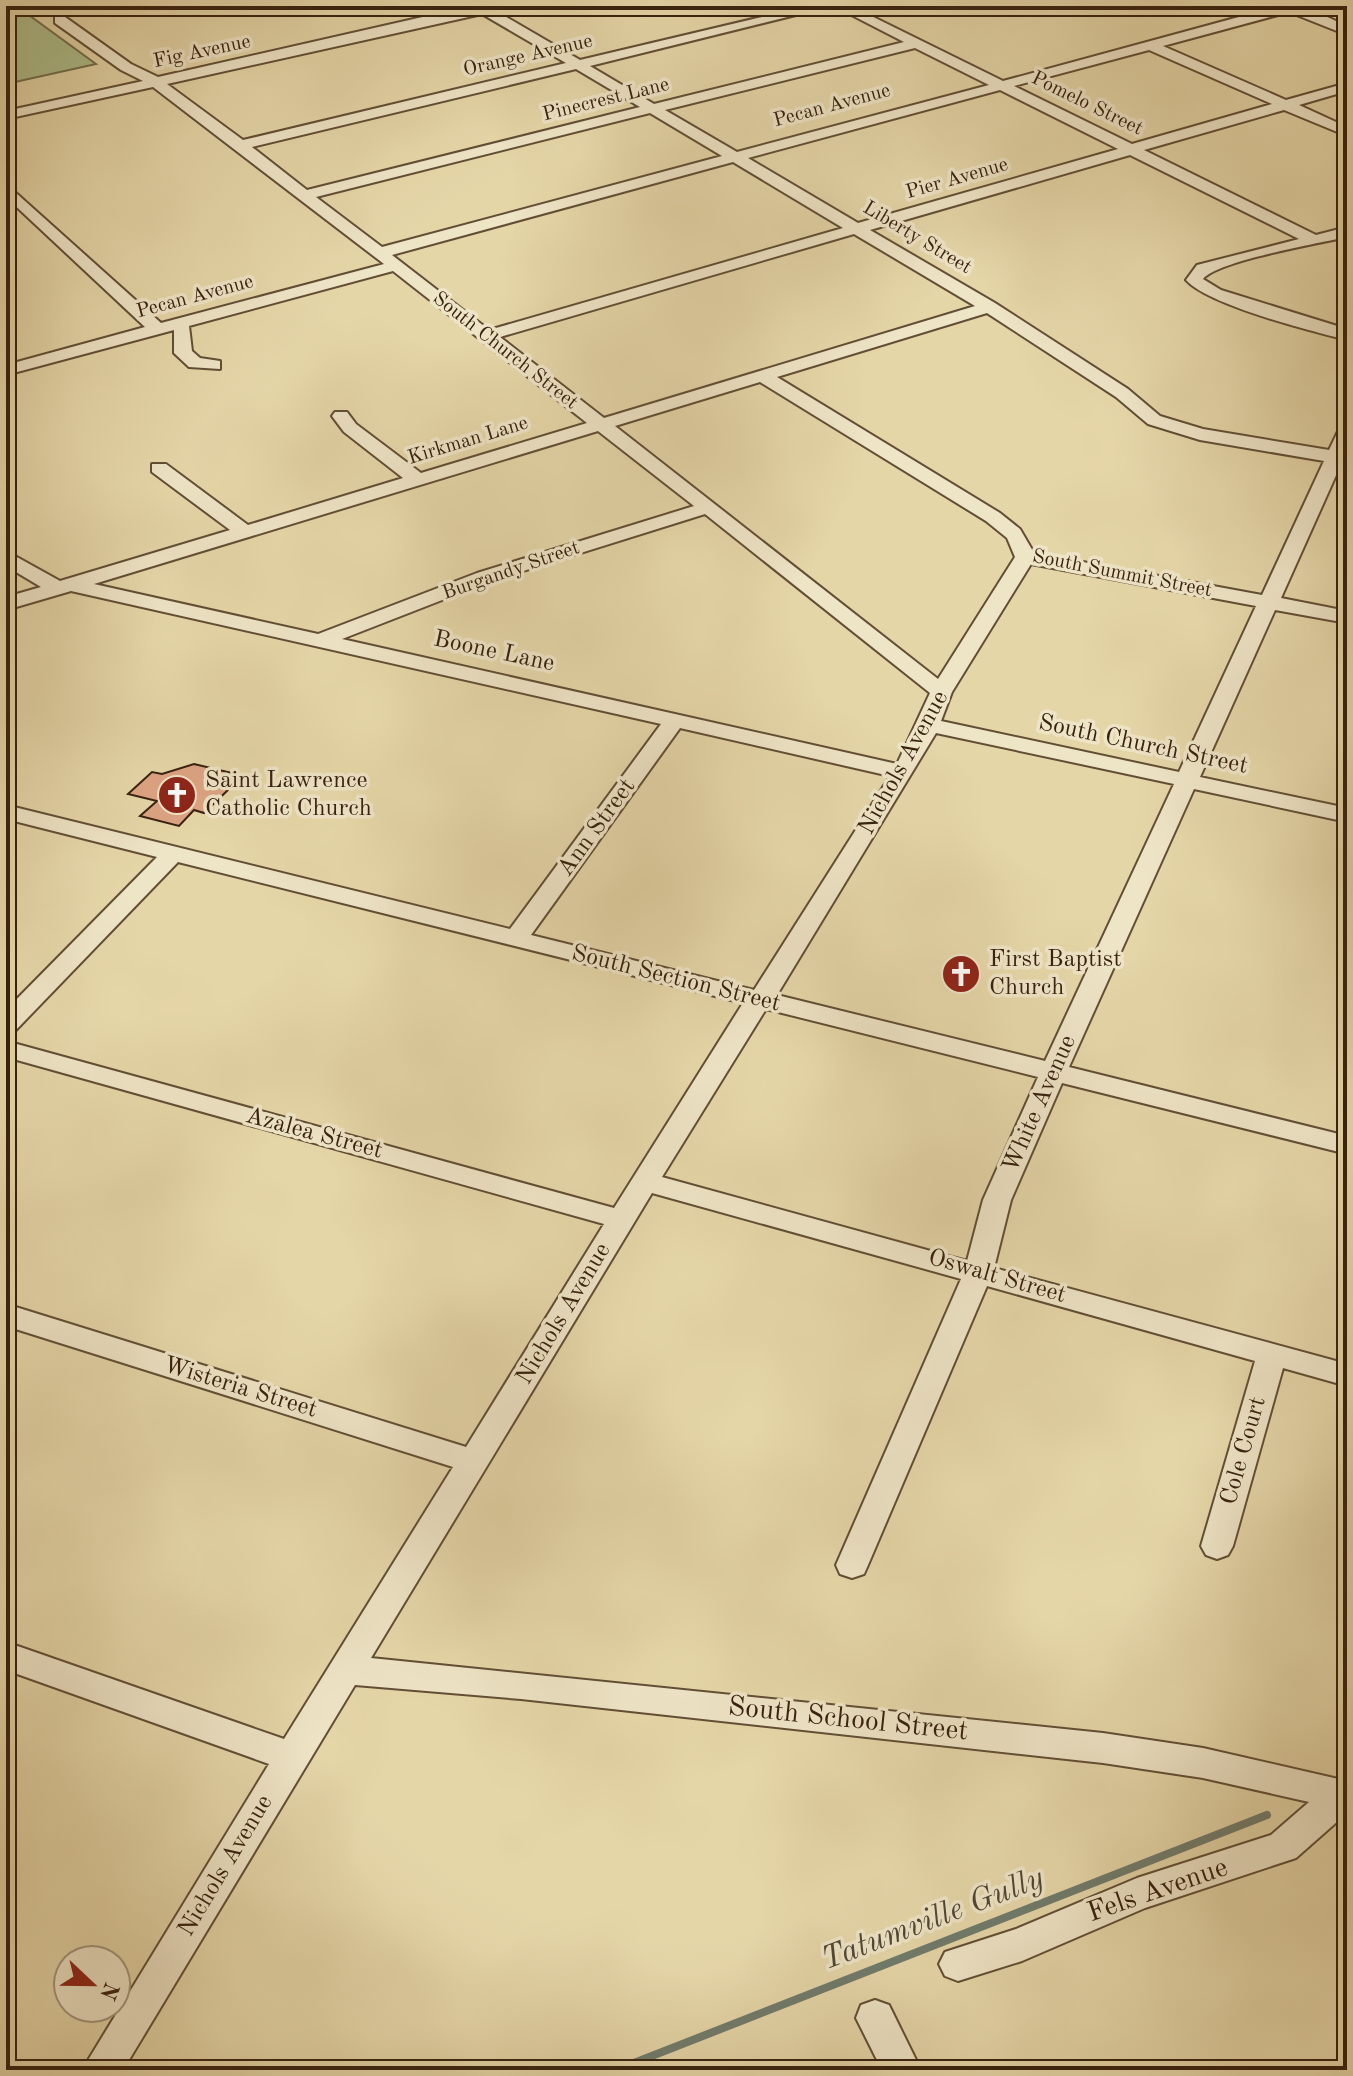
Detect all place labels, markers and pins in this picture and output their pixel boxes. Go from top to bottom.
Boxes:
place label: Saint Lawrence Catholic Church [205,769,372,821]
church icon: Saint Lawrence Catholic Church [156,774,198,816]
place label: First Baptist Church [989,948,1122,1000]
church icon: First Baptist Church [940,953,982,995]

